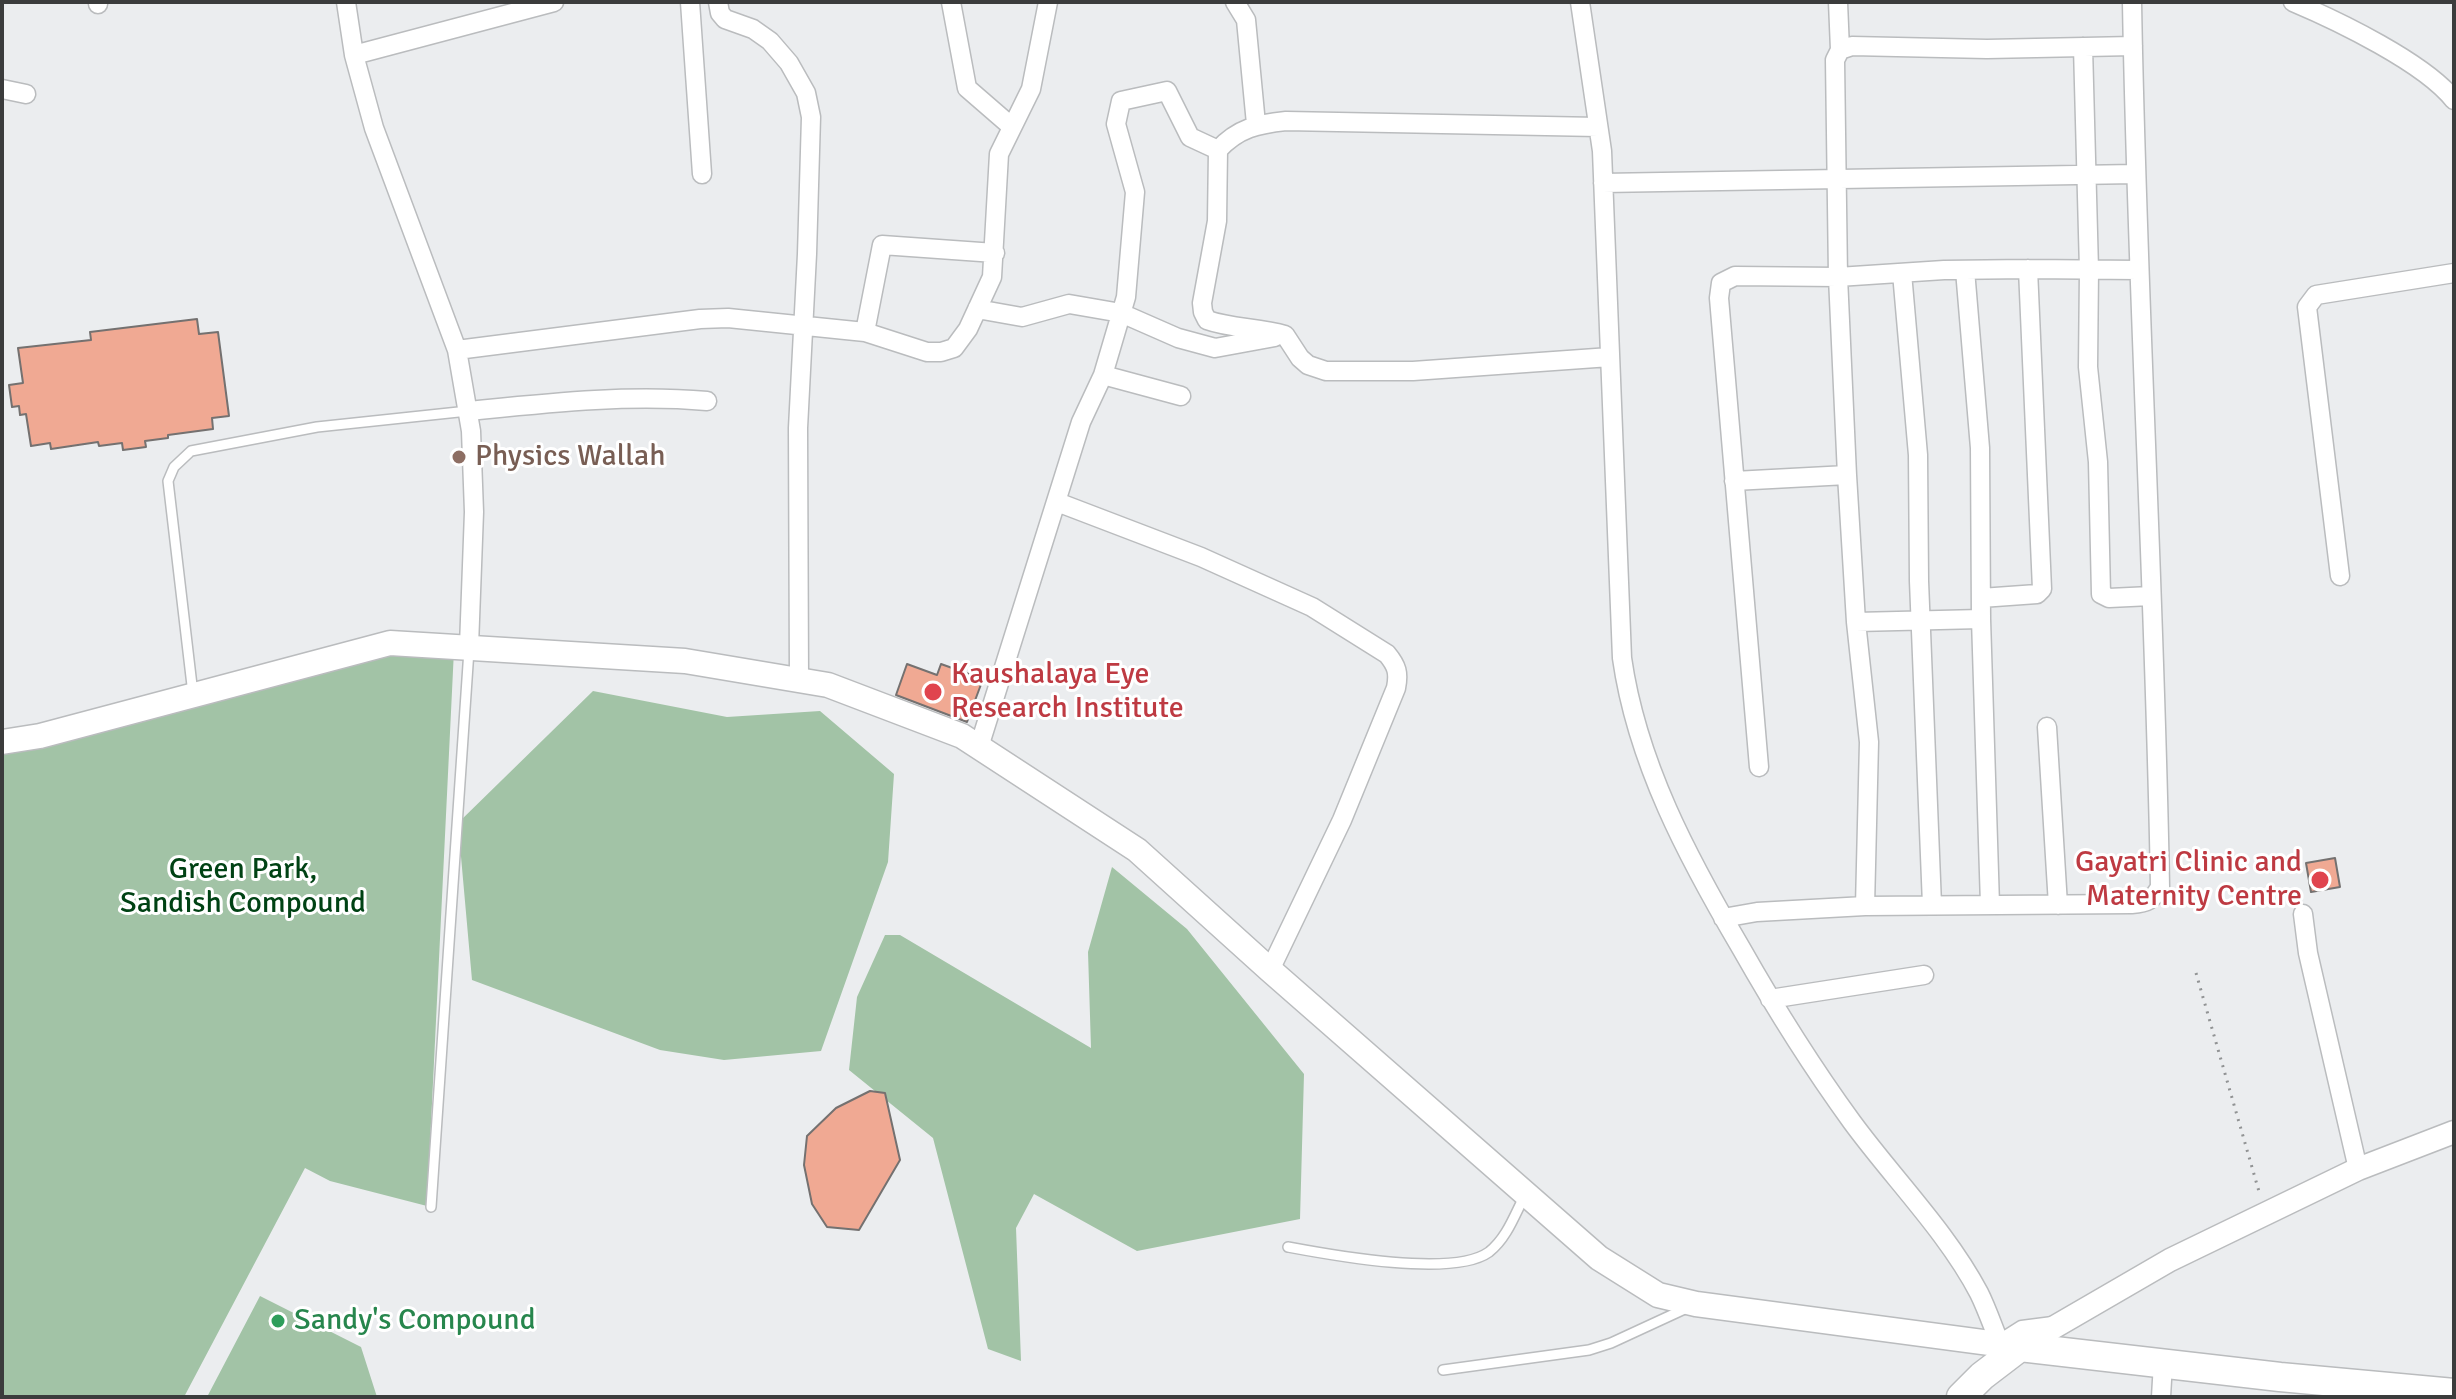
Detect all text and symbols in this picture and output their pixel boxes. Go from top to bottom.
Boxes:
place label: Physics Wallah [475,439,666,475]
marker: Physics Wallah [450,448,468,466]
place label: Kaushalaya Eye Research Institute [951,657,1184,728]
marker: Kaushalaya Eye Research Institute [922,681,944,703]
place label: Gayatri Clinic and Maternity Centre [2075,845,2302,916]
park label: Green Park, Sandish Compound [120,852,366,922]
marker: Gayatri Clinic and Maternity Centre [2309,869,2331,891]
place label: Sandy's Compound [294,1303,536,1339]
marker: Sandy's Compound [269,1312,287,1330]

